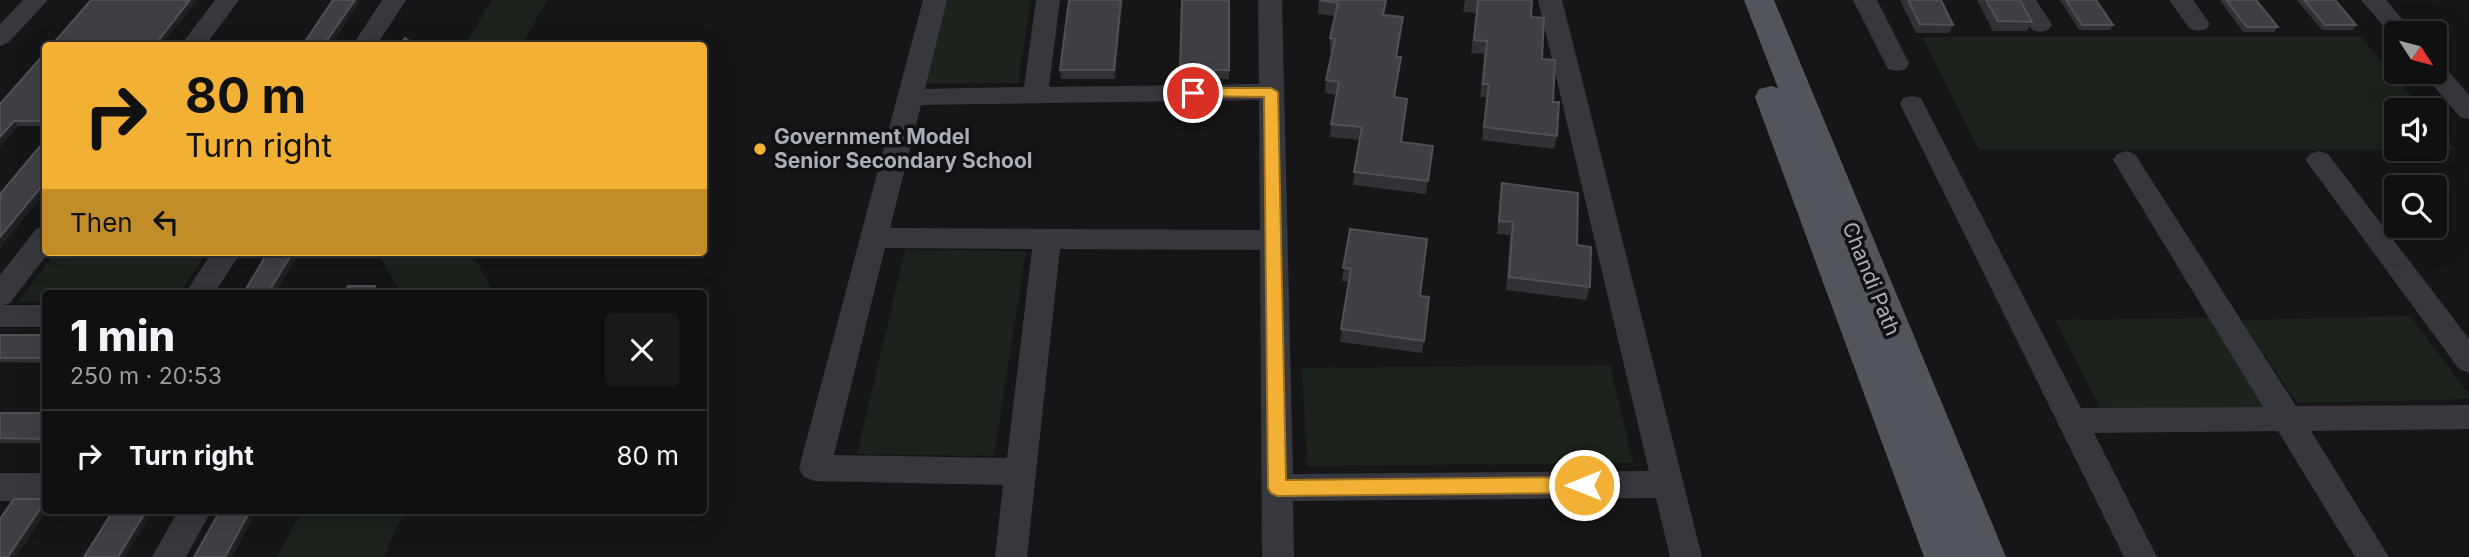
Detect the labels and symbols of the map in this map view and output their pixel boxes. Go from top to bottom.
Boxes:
north arrow [2384,21,2446,84]
pin [1163,63,1223,123]
place label: Government Model Senior Secondary School [774,124,1033,173]
marker: Government Model Senior Secondary School [752,141,768,157]
street label: Chandi Path [1837,218,1906,339]
position arrow [1547,448,1621,522]

